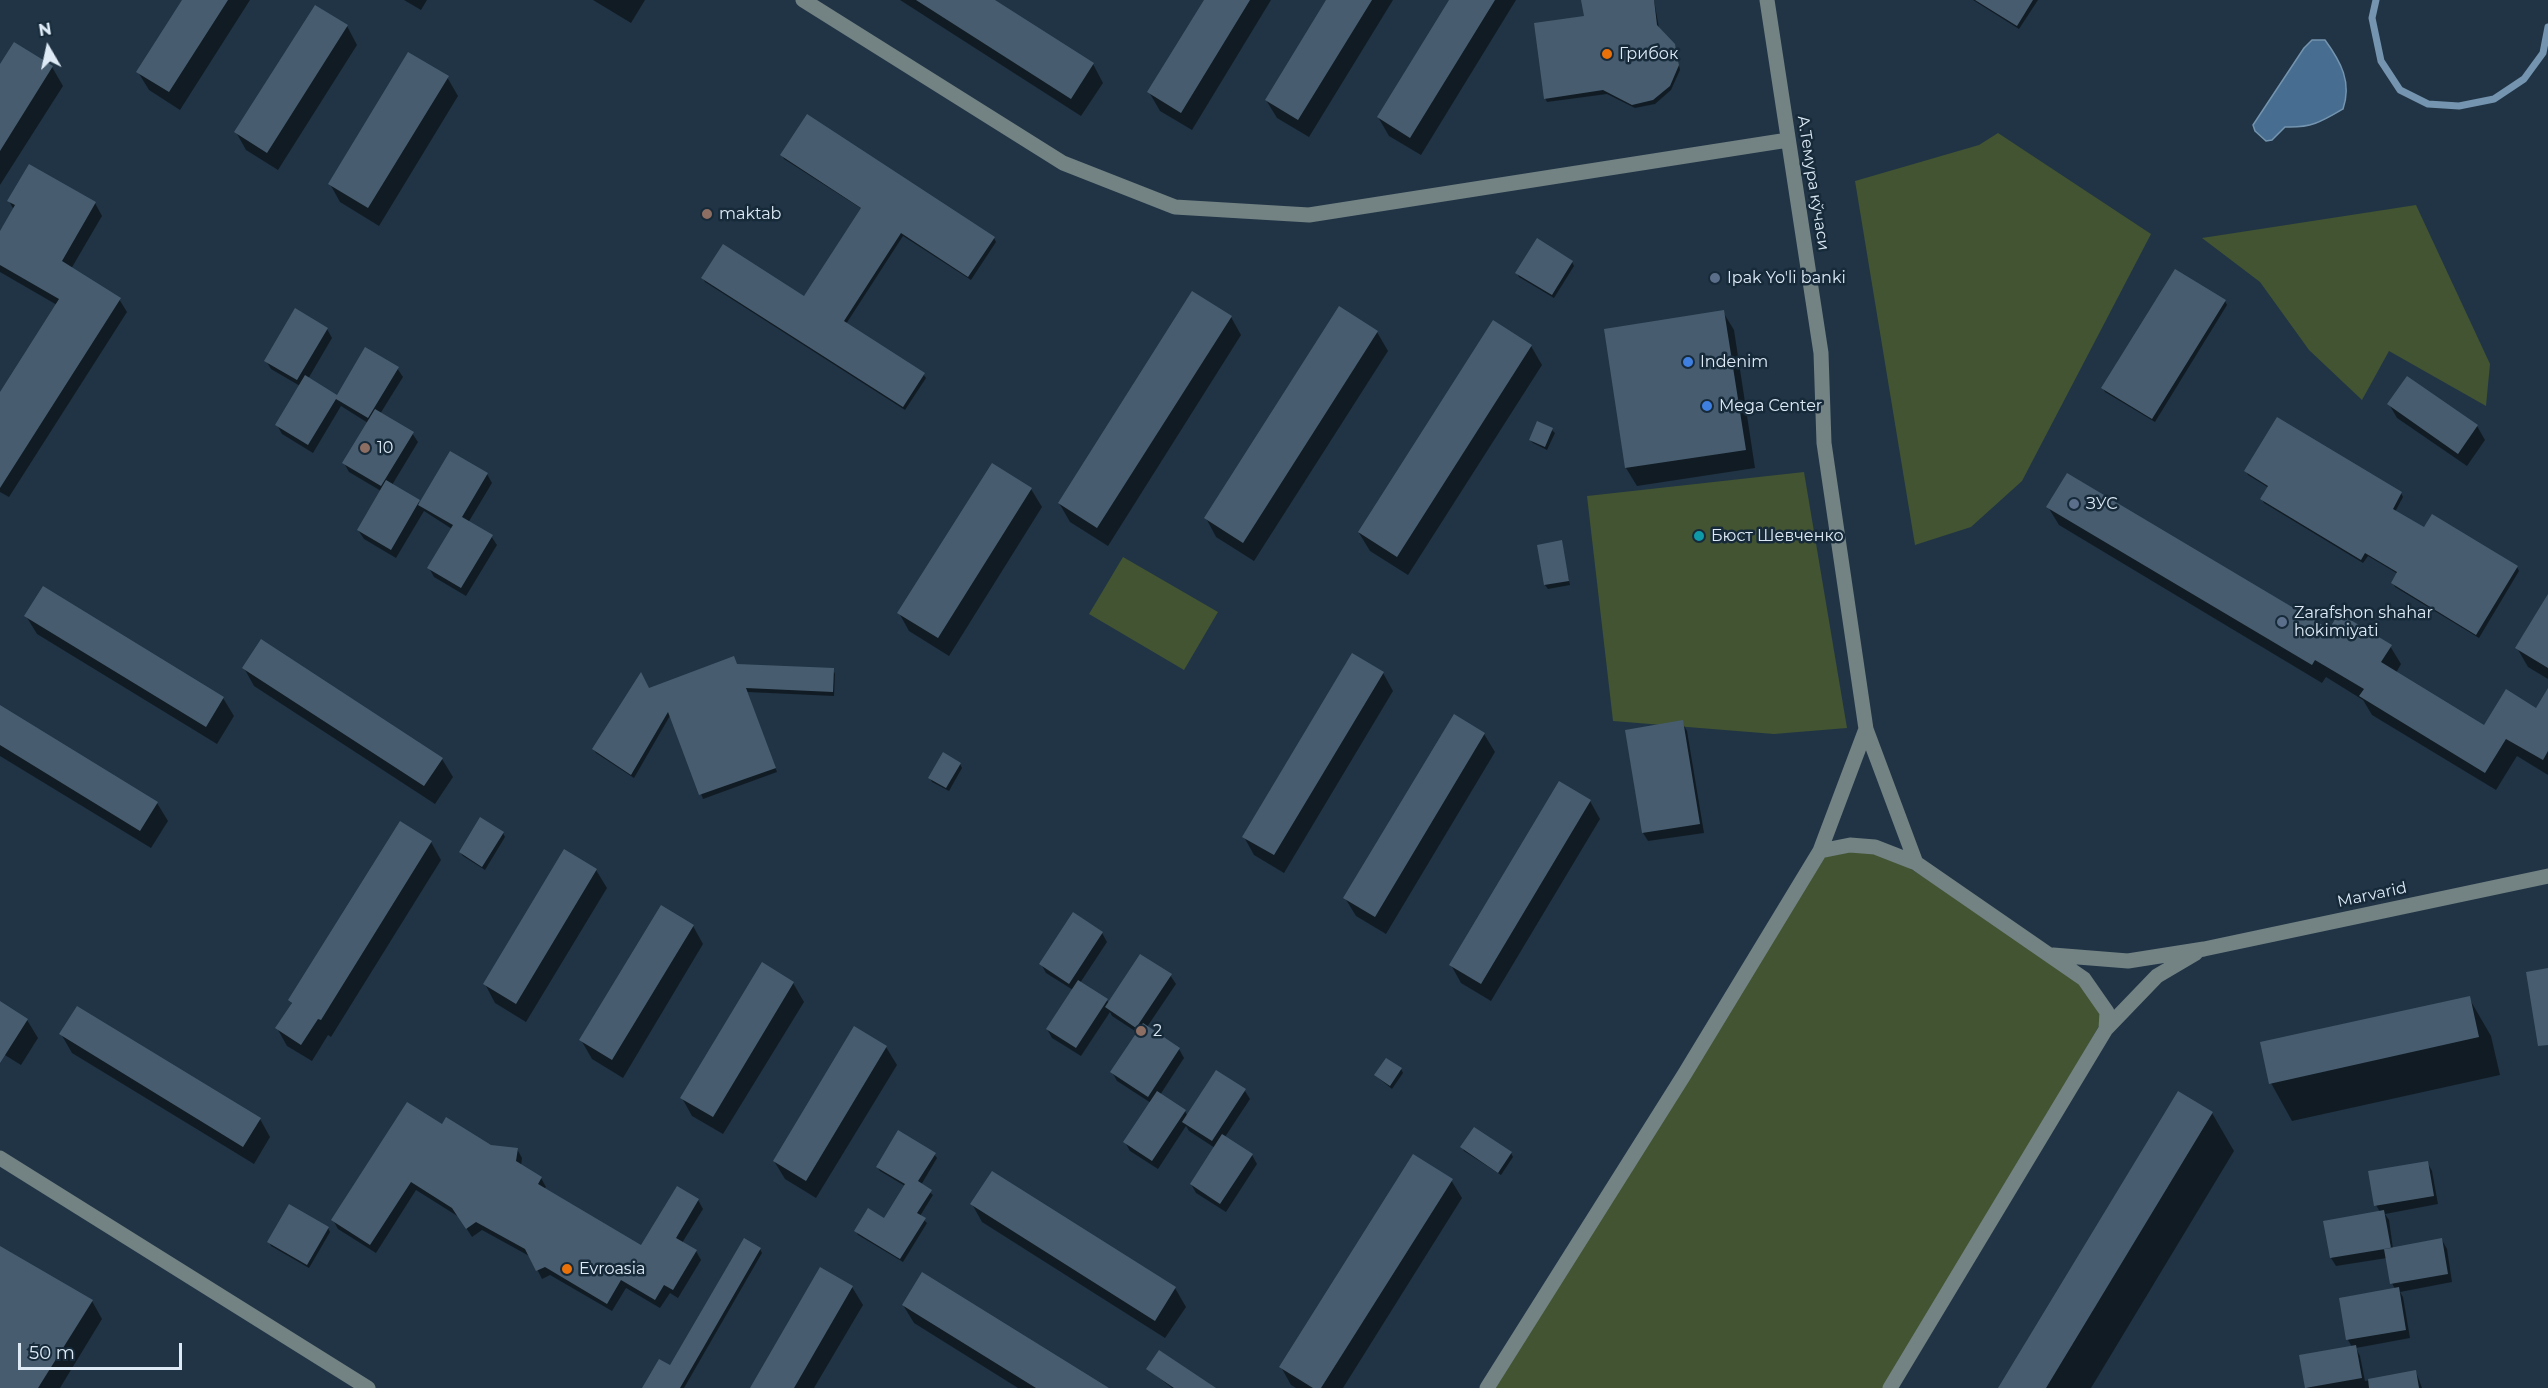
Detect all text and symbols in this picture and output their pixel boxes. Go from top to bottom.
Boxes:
north arrow [18,18,78,78]
text: N [37,19,53,40]
place label: Грибок [1619,44,1678,64]
marker: Грибок [1600,47,1614,61]
street label: А.Темура кўчаси [1793,114,1833,252]
place label: maktab [719,204,781,224]
marker: maktab [700,207,714,221]
place label: Ipak Yo'li banki [1727,268,1846,288]
marker: Ipak Yo'li banki [1708,271,1722,285]
place label: Indenim [1700,352,1768,372]
marker: Indenim [1681,355,1695,369]
place label: Mega Center [1719,396,1822,416]
marker: Mega Center [1700,399,1714,413]
place label: 10 [377,438,393,458]
marker: 10 [358,441,372,455]
place label: ЗУС [2086,494,2118,514]
marker: ЗУС [2067,497,2081,511]
place label: Бюст Шевченко [1711,526,1844,546]
marker: Бюст Шевченко [1692,529,1706,543]
place label: Zarafshon shahar hokimiyati [2294,603,2433,641]
marker: Zarafshon shahar hokimiyati [2275,615,2289,629]
street label: Marvarid [2335,878,2409,912]
place label: 2 [1153,1021,1162,1041]
marker: 2 [1134,1024,1148,1038]
place label: Evroasia [579,1259,645,1279]
marker: Evroasia [560,1262,574,1276]
scale bar [21,1331,184,1369]
text: 50 m [29,1342,75,1364]

